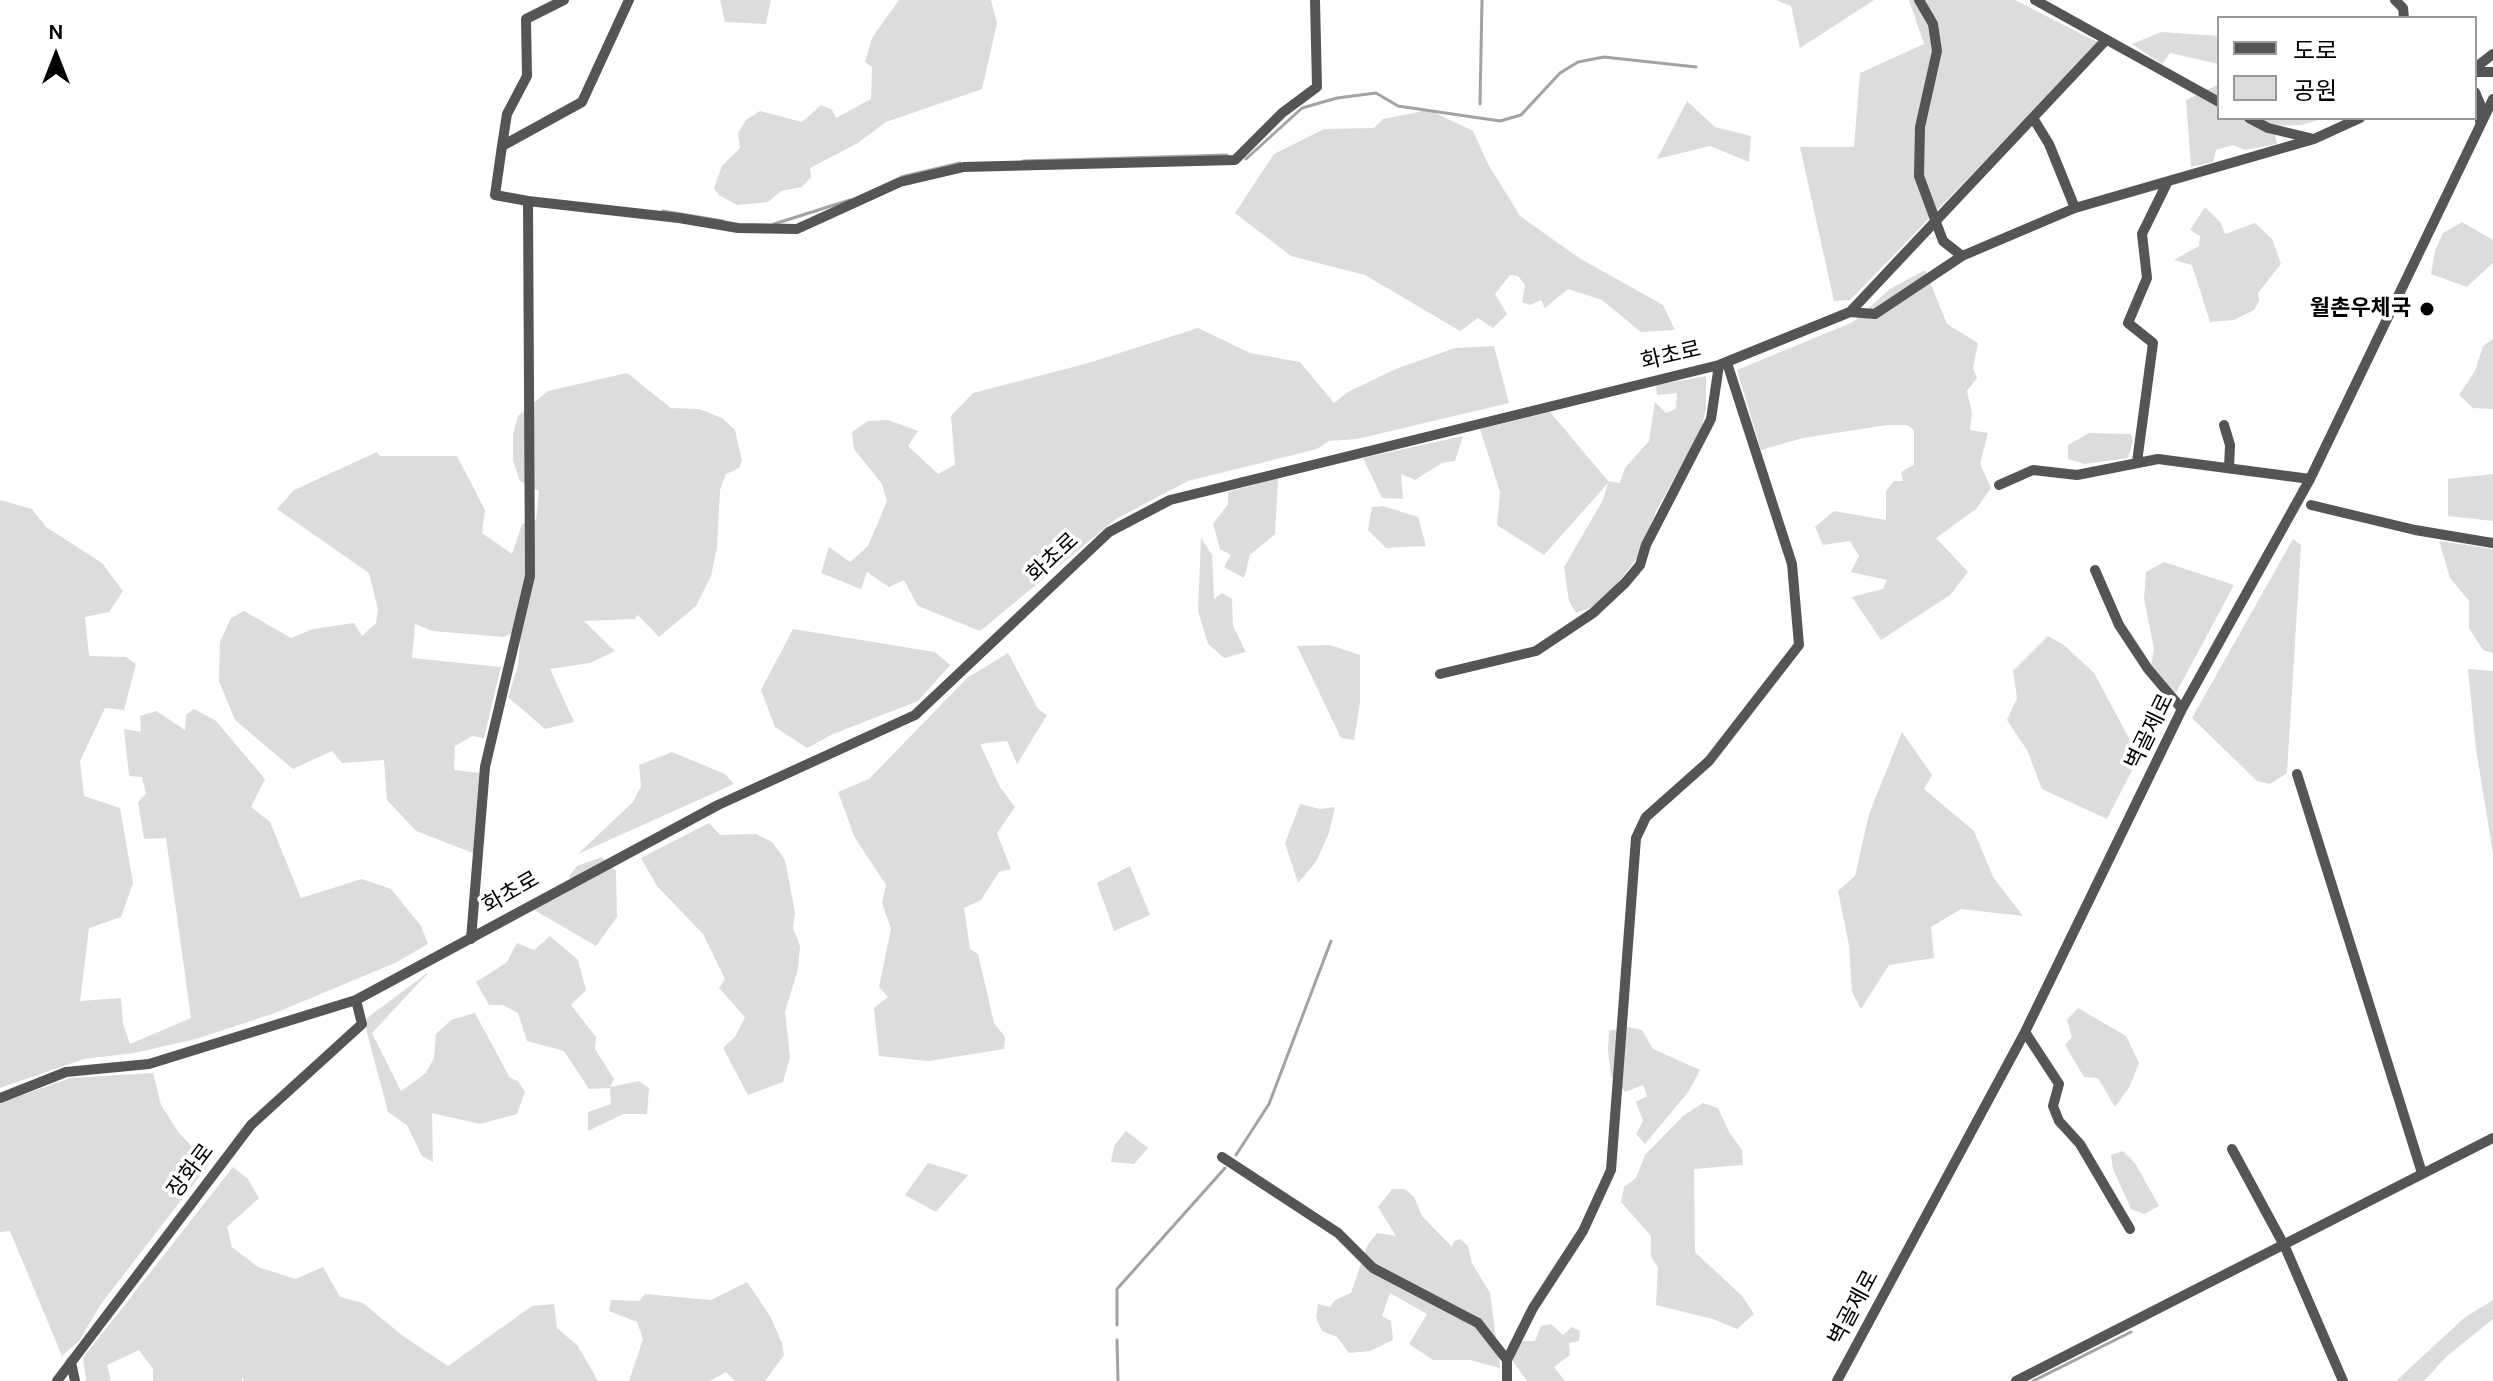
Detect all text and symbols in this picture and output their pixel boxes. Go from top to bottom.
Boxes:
north arrow [16,16,96,96]
legend [2217,16,2477,120]
text: N [48,19,64,45]
text: 도로 [2293,37,2337,65]
text: 공원 [2293,77,2337,105]
place label: 월촌우체국 [2310,296,2411,322]
marker: 월촌우체국 [2418,300,2436,318]
street label: 화초로 [1638,336,1704,376]
street label: 화초로 [1022,528,1084,588]
street label: 벽골제로 [2120,690,2180,774]
street label: 화초로 [478,866,544,920]
street label: 장화로 [162,1139,220,1203]
street label: 벽골제로 [1823,1266,1885,1350]

